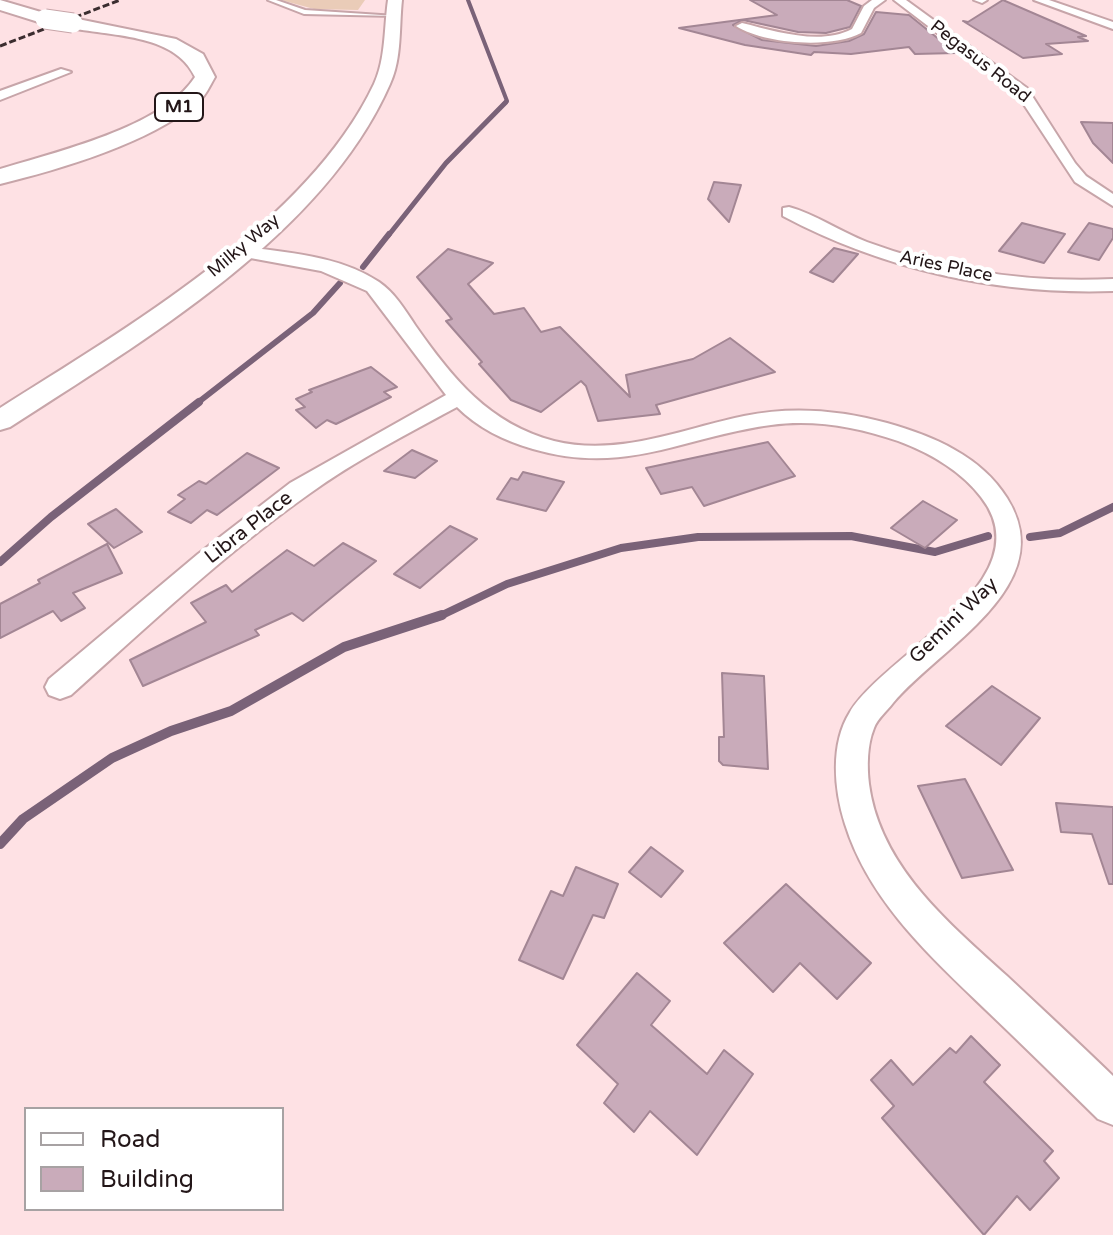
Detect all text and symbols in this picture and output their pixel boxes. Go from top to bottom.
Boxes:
street label: Pegasus Road [925,16,1035,108]
road number: M1 [155,93,203,121]
street label: Milky Way [204,210,284,282]
street label: Aries Place [898,247,994,287]
street label: Libra Place [200,486,298,570]
street label: Gemini Way [905,573,1003,669]
legend [24,1107,284,1211]
text: Road [100,1125,160,1154]
text: Building [100,1165,194,1194]

